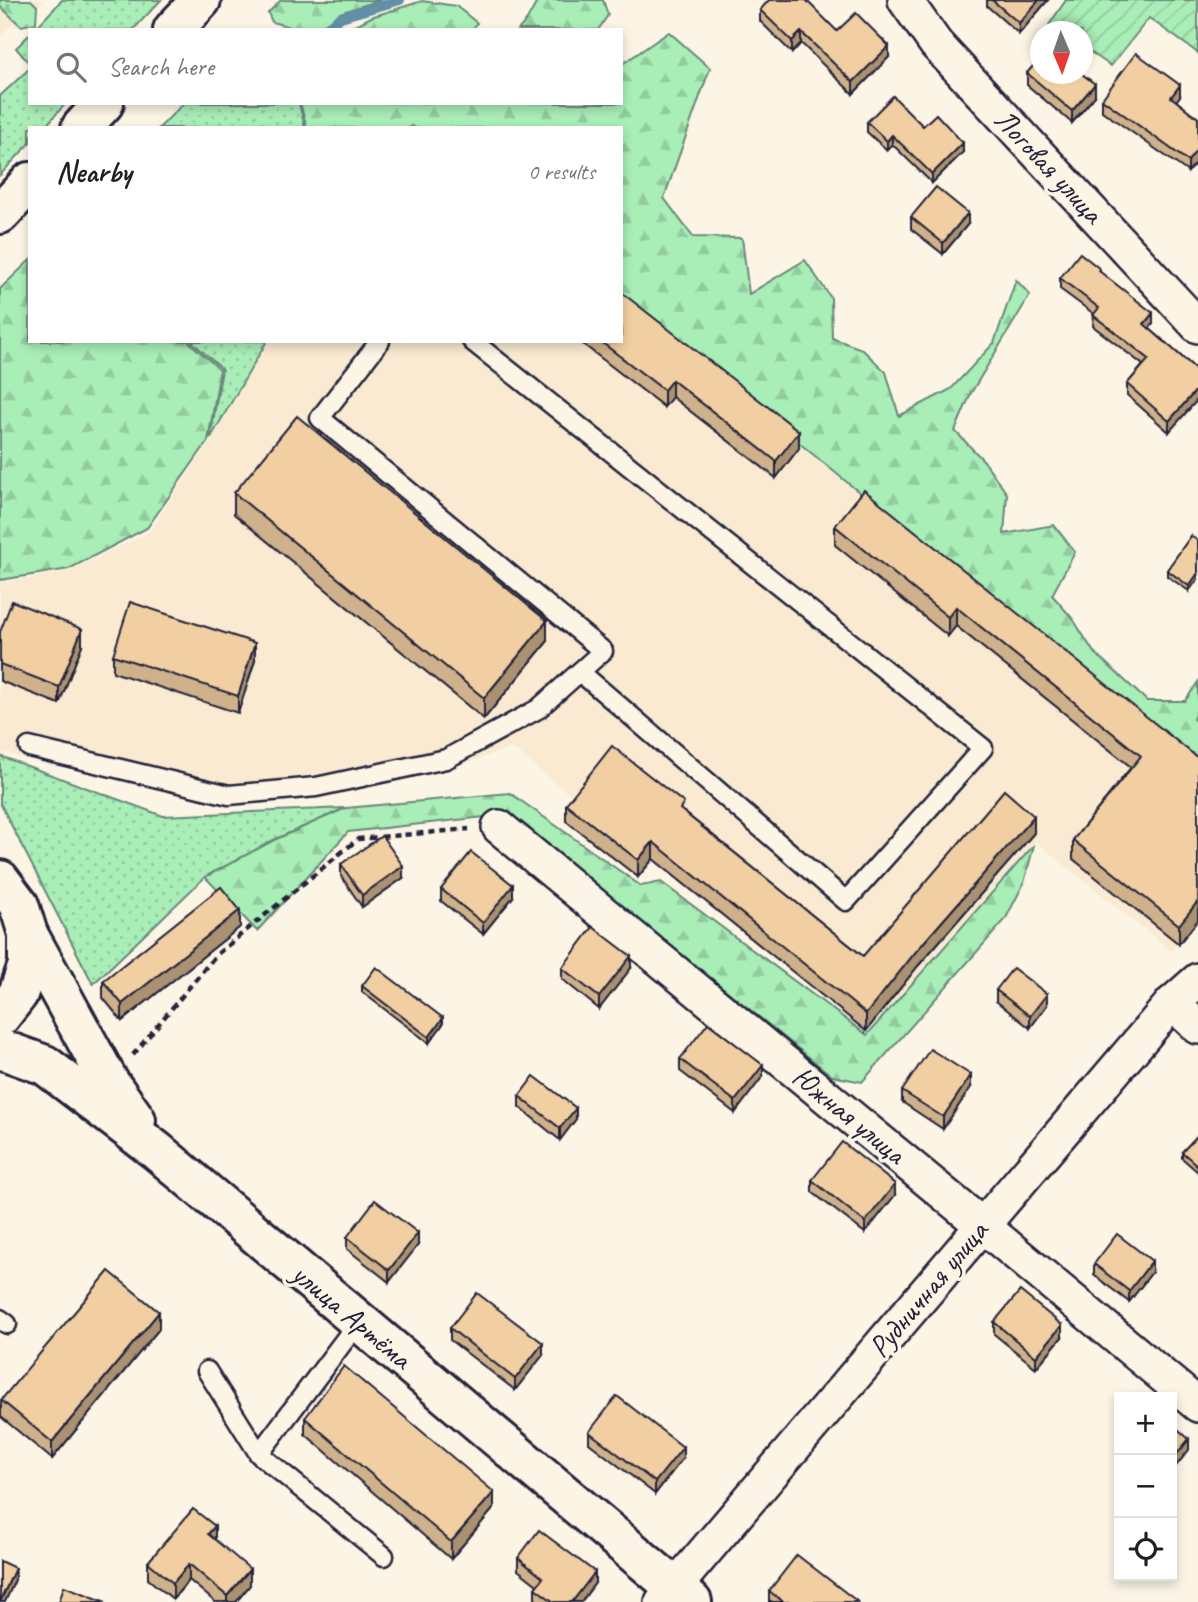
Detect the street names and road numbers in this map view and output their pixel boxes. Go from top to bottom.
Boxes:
street label: Логовая улица [986,101,1113,233]
street label: Южная улица [785,1058,915,1173]
street label: Рудничная улица [860,1211,997,1365]
street label: улица Артёма [283,1254,421,1378]

